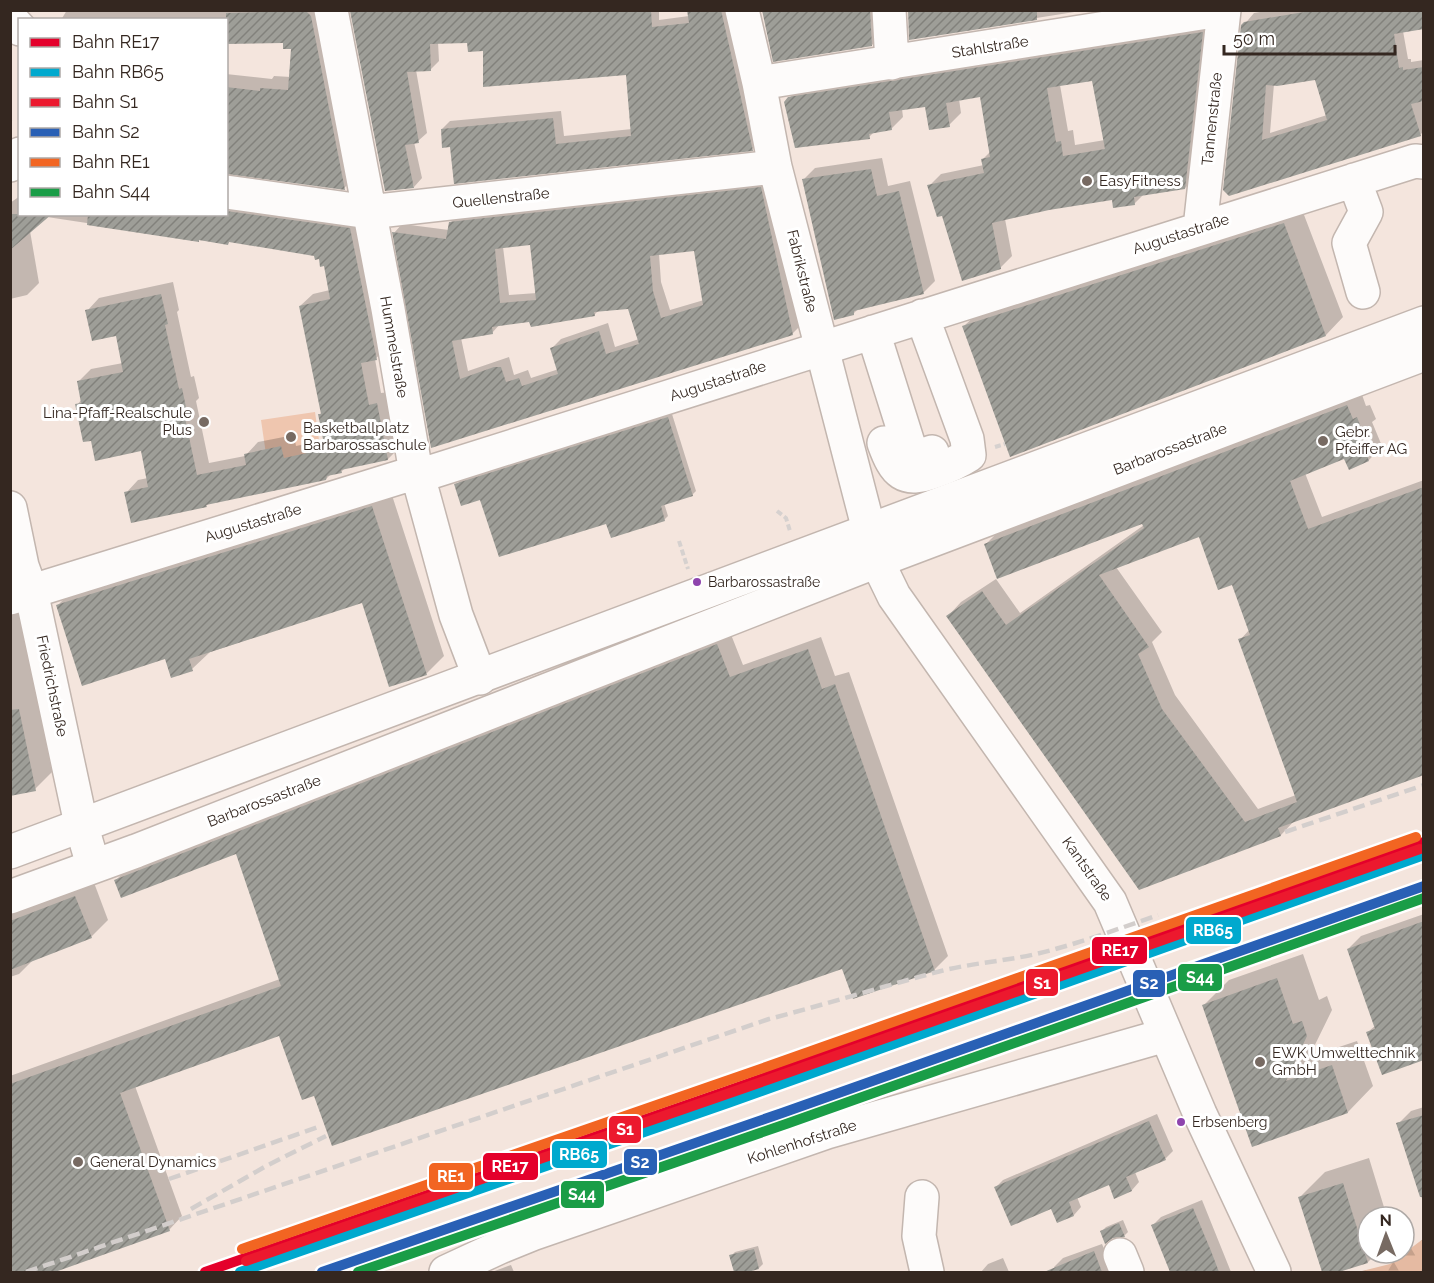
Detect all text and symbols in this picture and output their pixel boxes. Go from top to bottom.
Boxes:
legend [18,18,228,216]
scale bar [1224,18,1395,56]
text: 50 m [1233,28,1275,49]
text: Bahn RE17 [72,31,160,52]
street label: Stahlstraße [950,32,1030,62]
text: Bahn RB65 [72,61,164,82]
street label: Tannenstraße [1198,71,1226,166]
text: Bahn S1 [72,91,138,112]
text: Bahn S2 [72,121,140,142]
text: Bahn RE1 [72,151,150,172]
place label: EasyFitness [1099,172,1181,190]
marker: EasyFitness [1080,174,1094,188]
text: Bahn S44 [72,181,150,202]
street label: Quellenstraße [452,184,551,212]
street label: Augustastraße [1131,210,1232,258]
street label: Fabrikstraße [783,228,821,314]
street label: Hummelstraße [376,295,412,400]
street label: Augustastraße [668,357,769,405]
place label: Lina-Pfaff-Realschule Plus [43,404,192,439]
marker: Lina-Pfaff-Realschule Plus [197,415,211,429]
place label: Basketballplatz Barbarossaschule [303,419,427,454]
street label: Barbarossastraße [1111,419,1230,479]
place label: Gebr. Pfeiffer AG [1335,423,1407,458]
marker: Basketballplatz Barbarossaschule [284,430,298,444]
marker: Gebr. Pfeiffer AG [1316,434,1330,448]
street label: Augustastraße [202,500,304,546]
place label: Barbarossastraße [708,574,820,590]
marker: Barbarossastraße [691,576,703,588]
street label: Friedrichstraße [32,634,72,739]
street label: Barbarossastraße [205,771,324,831]
street label: Kantstraße [1058,833,1116,905]
line badge: RB65 [1185,916,1242,945]
text: RB65 [1193,921,1233,940]
line badge: RE17 [1091,936,1148,965]
text: RE17 [1101,941,1139,960]
line badge: S44 [1177,963,1223,992]
line badge: S1 [1025,968,1059,997]
text: S44 [1186,968,1214,987]
line badge: S2 [1132,969,1166,998]
text: S1 [1033,974,1051,993]
text: S2 [1140,974,1158,993]
place label: EWK Umwelttechnik GmbH [1272,1044,1416,1079]
marker: EWK Umwelttechnik GmbH [1253,1055,1267,1069]
place label: Erbsenberg [1192,1114,1267,1130]
line badge: S1 [608,1115,642,1144]
street label: Kohlenhofstraße [745,1116,859,1168]
marker: Erbsenberg [1175,1116,1187,1128]
text: S1 [616,1120,634,1139]
line badge: RB65 [551,1140,608,1169]
text: RB65 [559,1145,599,1164]
line badge: S2 [623,1148,658,1176]
line badge: RE17 [482,1152,539,1181]
place label: General Dynamics [90,1153,216,1171]
text: S2 [631,1153,649,1172]
marker: General Dynamics [71,1155,85,1169]
text: RE17 [491,1157,529,1176]
line badge: RE1 [428,1162,474,1191]
text: RE1 [437,1167,465,1186]
line badge: S44 [560,1180,605,1209]
text: S44 [568,1185,596,1204]
north arrow [1356,1205,1416,1265]
text: N [1379,1211,1392,1230]

